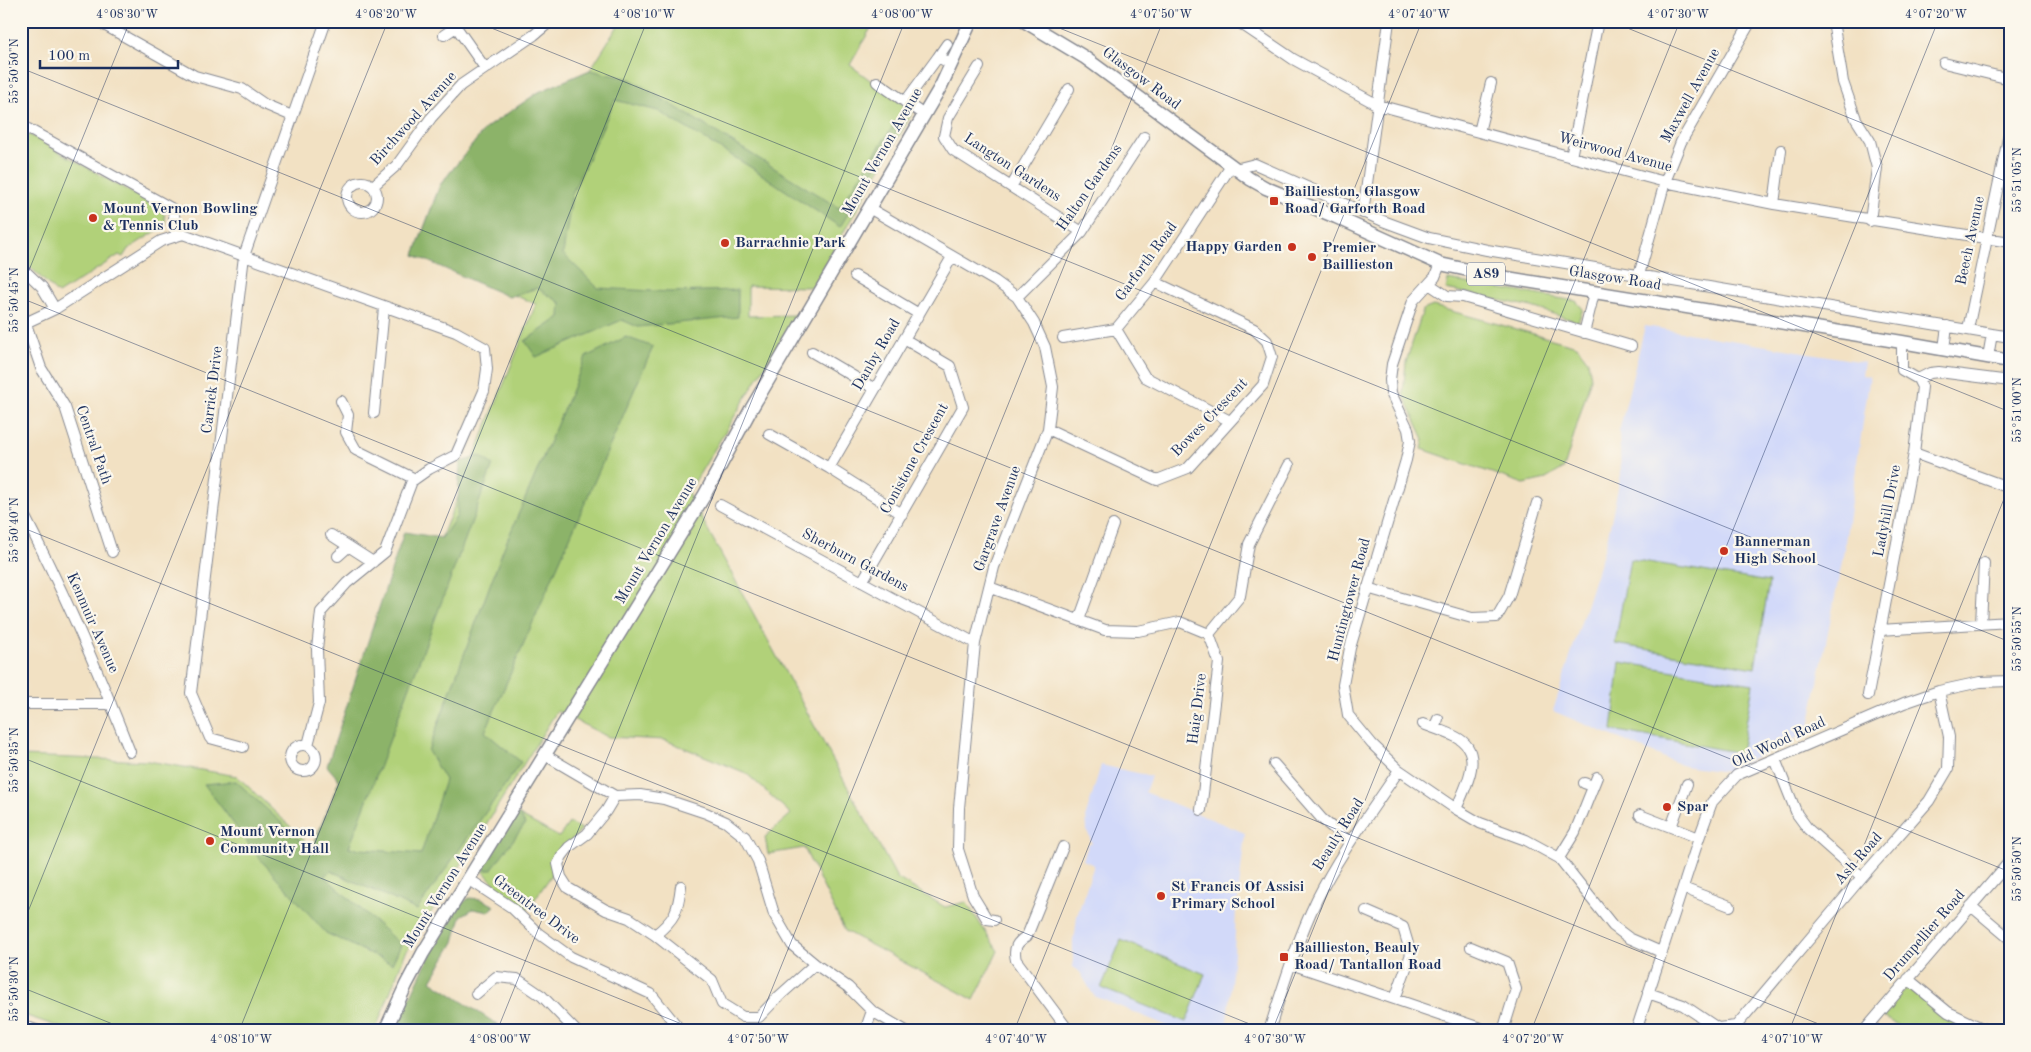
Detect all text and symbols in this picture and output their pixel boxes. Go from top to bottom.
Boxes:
text: 4°07'50"W [1130,8,1192,21]
text: 4°08'30"W [96,9,158,21]
text: 4°08'20"W [355,9,417,21]
text: 4°08'10"W [613,9,675,21]
text: 4°08'00"W [871,9,933,21]
text: 4°07'40"W [1388,9,1450,21]
text: 4°07'30"W [1647,9,1709,21]
text: 4°07'20"W [1905,9,1967,21]
text: 55°50'50"N [8,38,21,104]
scale bar [40,38,178,70]
street label: Glasgow Road [1099,45,1183,113]
street label: Maxwell Avenue [1659,46,1723,146]
text: 100 m [48,49,90,64]
street label: Birchwood Avenue [368,69,460,169]
street label: Mount Vernon Avenue [840,86,926,218]
street label: Langton Gardens [961,131,1063,205]
street label: Weirwood Avenue [1556,131,1674,175]
street label: Halton Gardens [1055,142,1125,234]
text: 55°51'05"N [2011,147,2024,213]
place label: Baillieston, Glasgow Road/ Garforth Road [1284,185,1426,217]
marker: Baillieston, Glasgow Road/ Garforth Road [1268,195,1280,207]
street label: Beech Avenue [1954,195,1988,287]
place label: Mount Vernon Bowling & Tennis Club [103,202,258,234]
marker: Mount Vernon Bowling & Tennis Club [87,212,99,224]
street label: Garforth Road [1113,219,1181,304]
place label: Barrachnie Park [735,236,846,251]
marker: Barrachnie Park [719,237,731,249]
place label: Happy Garden [1185,240,1282,255]
marker: Happy Garden [1286,241,1298,253]
place label: Premier Baillieston [1322,241,1393,273]
marker: Premier Baillieston [1306,251,1318,263]
road number: A89 [1467,262,1505,286]
street label: Glasgow Road [1568,264,1662,294]
text: 55°50'45"N [8,267,21,333]
street label: Danby Road [850,316,904,394]
street label: Carrick Drive [200,345,226,435]
street label: Bowes Crescent [1169,376,1251,460]
text: 55°51'00"N [2011,377,2024,443]
street label: Conistone Crescent [878,401,952,517]
street label: Central Path [72,404,114,486]
street label: Ladyhill Drive [1872,463,1904,558]
street label: Gargrave Avenue [972,464,1024,574]
street label: Mount Vernon Avenue [613,475,701,607]
text: 55°50'40"N [8,497,21,563]
street label: Sherburn Gardens [799,527,911,595]
place label: Bannerman High School [1734,535,1817,567]
street label: Huntingtower Road [1326,536,1374,664]
marker: Bannerman High School [1718,545,1730,557]
street label: Kenmuir Avenue [63,570,121,676]
text: 55°50'55"N [2011,606,2024,672]
street label: Haig Drive [1186,672,1210,745]
street label: Old Wood Road [1730,715,1828,771]
text: 55°50'35"N [8,727,21,793]
street label: Beauly Road [1311,796,1367,874]
place label: Spar [1677,800,1709,815]
marker: Spar [1661,801,1673,813]
street label: Mount Vernon Avenue [401,821,491,951]
place label: Mount Vernon Community Hall [220,825,330,857]
street label: Ash Road [1832,830,1886,888]
marker: Mount Vernon Community Hall [204,835,216,847]
text: 55°50'50"N [2011,836,2024,902]
street label: Greentree Drive [490,873,582,947]
place label: St Francis Of Assisi Primary School [1171,880,1304,912]
street label: Drumpellier Road [1882,887,1969,984]
marker: St Francis Of Assisi Primary School [1155,890,1167,902]
place label: Baillieston, Beauly Road/ Tantallon Road [1294,941,1442,973]
marker: Baillieston, Beauly Road/ Tantallon Road [1278,951,1290,963]
text: 55°50'30"N [8,956,21,1022]
text: 4°07'50"W [727,1033,789,1046]
text: 4°08'10"W [210,1034,272,1046]
text: 4°08'00"W [469,1034,531,1046]
text: 4°07'40"W [985,1034,1047,1046]
text: 4°07'30"W [1244,1034,1306,1046]
text: 4°07'20"W [1502,1034,1564,1046]
text: 4°07'10"W [1761,1034,1823,1046]

